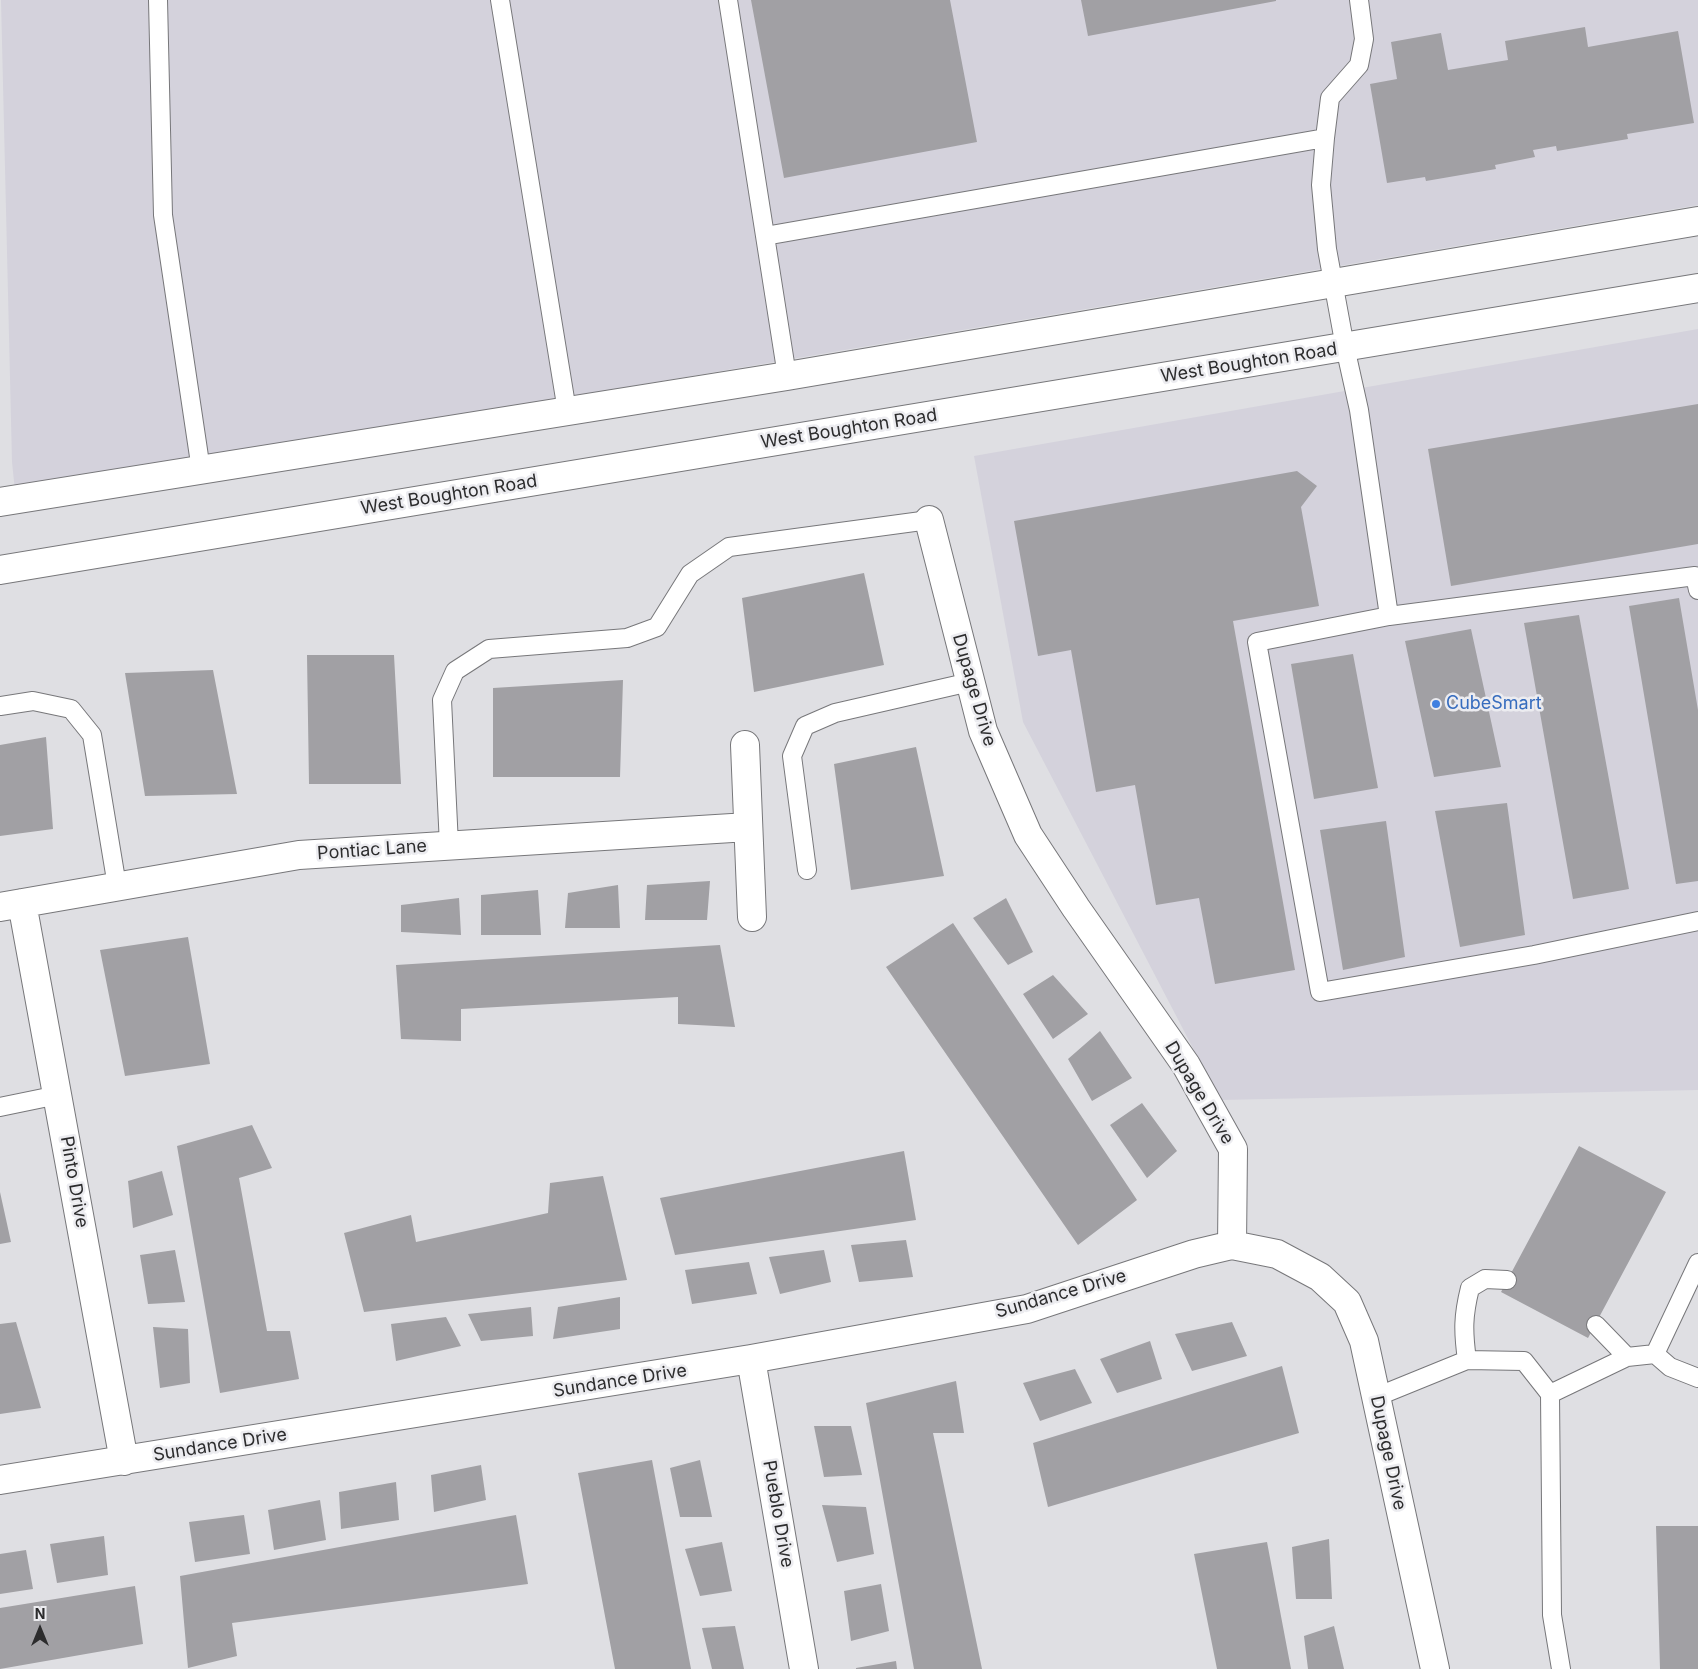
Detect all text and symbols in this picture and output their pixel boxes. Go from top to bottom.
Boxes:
street label: West Boughton Road [1159,338,1339,388]
street label: West Boughton Road [759,404,939,454]
street label: West Boughton Road [359,470,539,520]
street label: Dupage Drive [948,631,1000,749]
place label: CubeSmart [1446,693,1542,715]
marker: CubeSmart [1430,698,1442,710]
street label: Pontiac Lane [316,835,428,865]
street label: Dupage Drive [1160,1038,1238,1148]
street label: Pinto Drive [55,1134,93,1230]
street label: Sundance Drive [993,1265,1129,1323]
street label: Sundance Drive [552,1360,688,1402]
street label: Dupage Drive [1365,1394,1411,1512]
street label: Sundance Drive [152,1424,288,1466]
street label: Pueblo Drive [758,1459,798,1569]
north arrow [15,1604,65,1654]
text: N [35,1605,45,1622]

